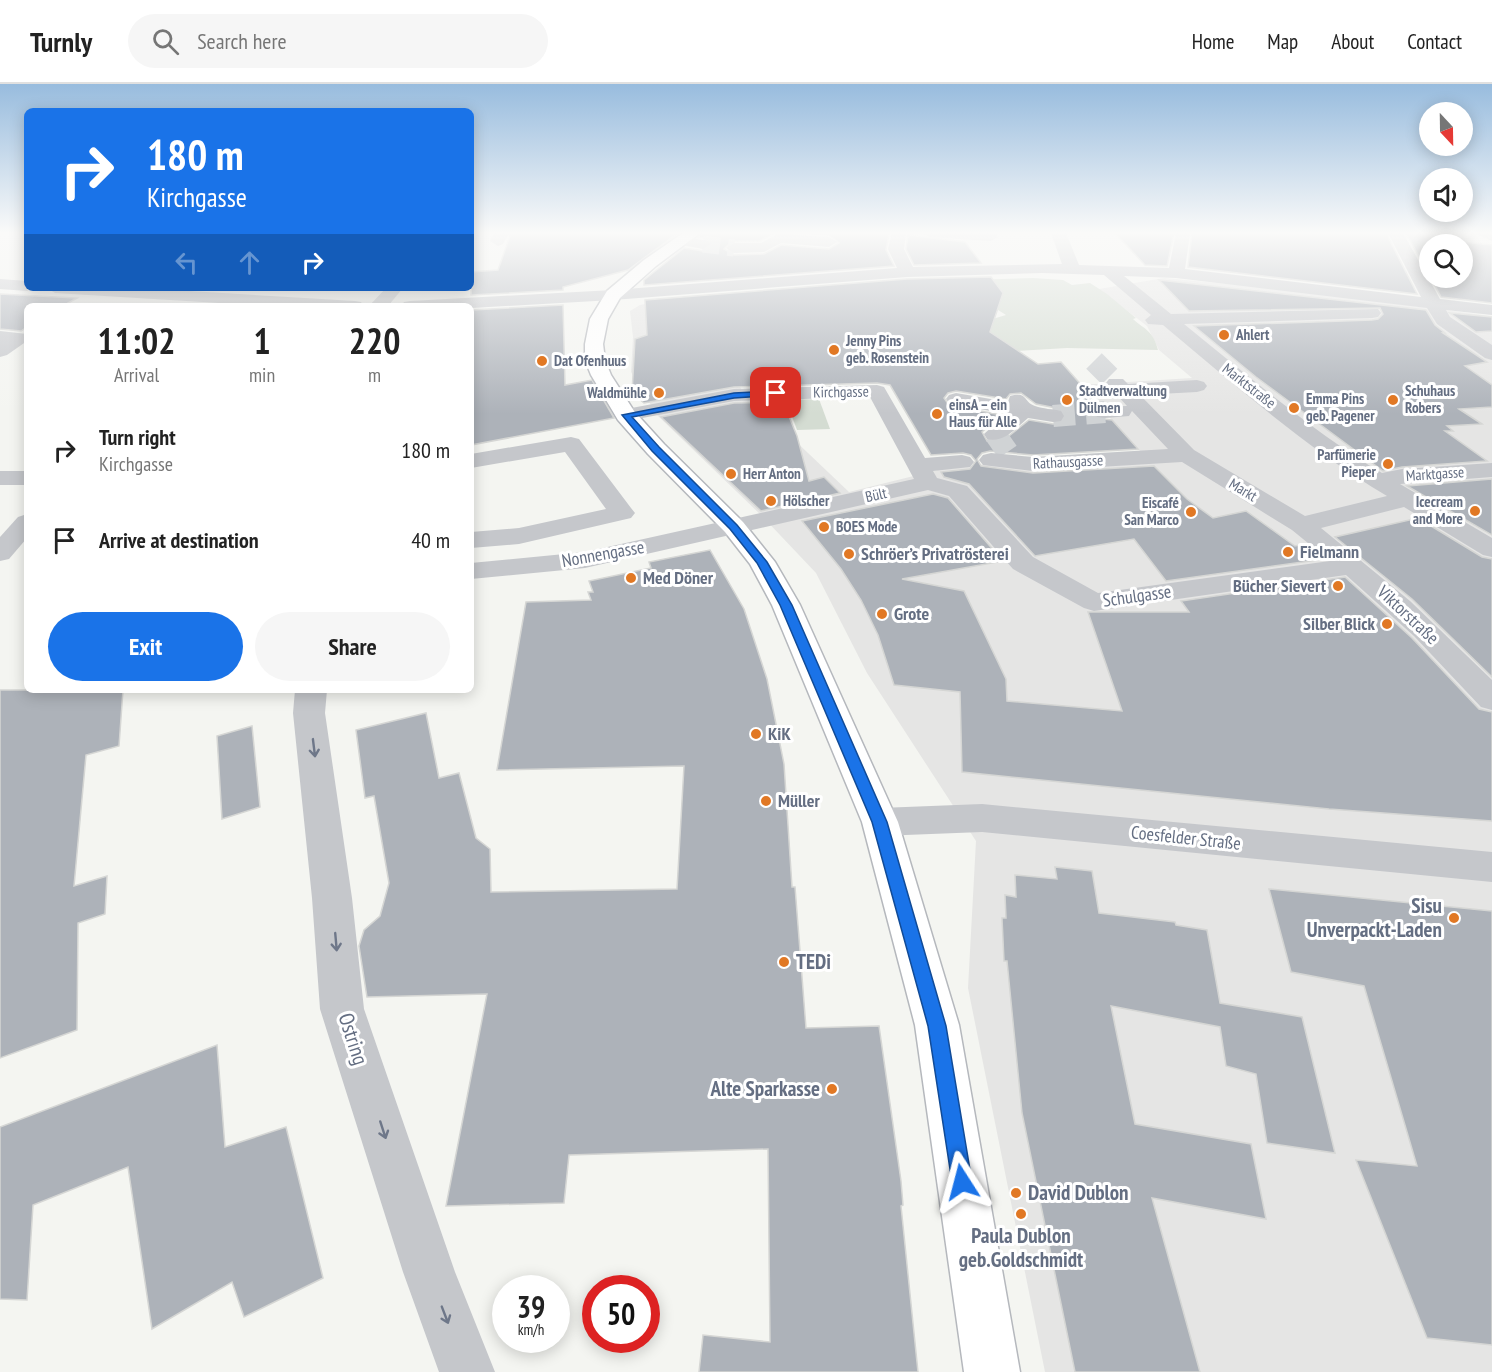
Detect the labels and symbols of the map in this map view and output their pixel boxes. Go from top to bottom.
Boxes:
north arrow [1419,102,1473,156]
place label: Ahlert [1235,325,1270,344]
marker: Ahlert [1217,328,1231,342]
place label: Jenny Pins geb. Rosenstein [845,331,929,367]
marker: Jenny Pins geb. Rosenstein [827,343,841,357]
place label: Dat Ofenhuus [554,351,626,370]
marker: Dat Ofenhuus [535,354,549,368]
street label: Marktstraße [1219,359,1280,412]
pin [750,367,801,418]
place label: Stadtverwaltung Dülmen [1079,381,1167,417]
place label: Schuhaus Robers [1405,381,1455,417]
street label: Kirchgasse [813,382,869,401]
place label: Waldmühle [586,383,647,402]
marker: Waldmühle [652,386,666,400]
place label: Emma Pins geb. Pagener [1306,389,1375,425]
marker: Stadtverwaltung Dülmen [1060,393,1074,407]
marker: Schuhaus Robers [1386,393,1400,407]
place label: einsA – ein Haus für Alle [949,395,1017,431]
marker: Emma Pins geb. Pagener [1287,401,1301,415]
marker: einsA – ein Haus für Alle [930,407,944,421]
place label: Parfümerie Pieper [1317,445,1377,481]
street label: Rathausgasse [1032,450,1104,473]
marker: Parfümerie Pieper [1381,457,1395,471]
street label: Marktgasse [1405,462,1465,485]
place label: Herr Anton [743,464,801,483]
marker: Herr Anton [724,467,738,481]
street label: Markt [1226,474,1261,505]
street label: Bült [863,483,888,506]
place label: Hölscher [783,491,830,510]
place label: Icecream and More [1413,492,1463,528]
place label: Eiscafé San Marco [1124,493,1179,529]
marker: Hölscher [764,494,778,508]
marker: Icecream and More [1468,504,1482,518]
marker: Eiscafé San Marco [1184,505,1198,519]
place label: BOES Mode [836,517,898,536]
marker: BOES Mode [817,520,831,534]
street label: Nonnengasse [560,535,646,572]
place label: Fielmann [1300,540,1359,563]
place label: Schröer’s Privatrösterei [861,542,1009,565]
marker: Fielmann [1281,545,1295,559]
marker: Schröer’s Privatrösterei [842,547,856,561]
place label: Med Döner [643,566,714,589]
marker: Med Döner [624,571,638,585]
place label: Bücher Sievert [1233,574,1327,597]
street label: Schulgasse [1101,579,1173,612]
marker: Bücher Sievert [1331,579,1345,593]
street label: Viktorstraße [1372,580,1444,649]
place label: Grote [894,602,930,625]
marker: Grote [875,607,889,621]
place label: Silber Blick [1303,612,1376,635]
marker: Silber Blick [1380,617,1394,631]
place label: KiK [768,722,791,745]
marker: KiK [749,727,763,741]
one-way arrow [308,738,319,758]
place label: Müller [778,789,820,812]
marker: Müller [759,794,773,808]
street label: Coesfelder Straße [1130,820,1242,855]
place label: Sisu Unverpackt-Laden [1307,892,1442,943]
marker: Sisu Unverpackt-Laden [1447,911,1461,925]
one-way arrow [331,931,342,951]
place label: TEDi [796,948,831,975]
marker: TEDi [777,955,791,969]
street label: Ostring [332,1009,375,1068]
place label: Alte Sparkasse [710,1075,820,1102]
marker: Alte Sparkasse [825,1082,839,1096]
one-way arrow [378,1120,389,1139]
position arrow [930,1150,994,1214]
place label: David Dublon [1028,1179,1128,1206]
marker: David Dublon [1009,1186,1023,1200]
marker: Paula Dublon geb.Goldschmidt [1014,1207,1028,1221]
place label: Paula Dublon geb.Goldschmidt [959,1222,1083,1273]
speed limit sign: 50 [582,1275,660,1353]
one-way arrow [440,1305,451,1323]

